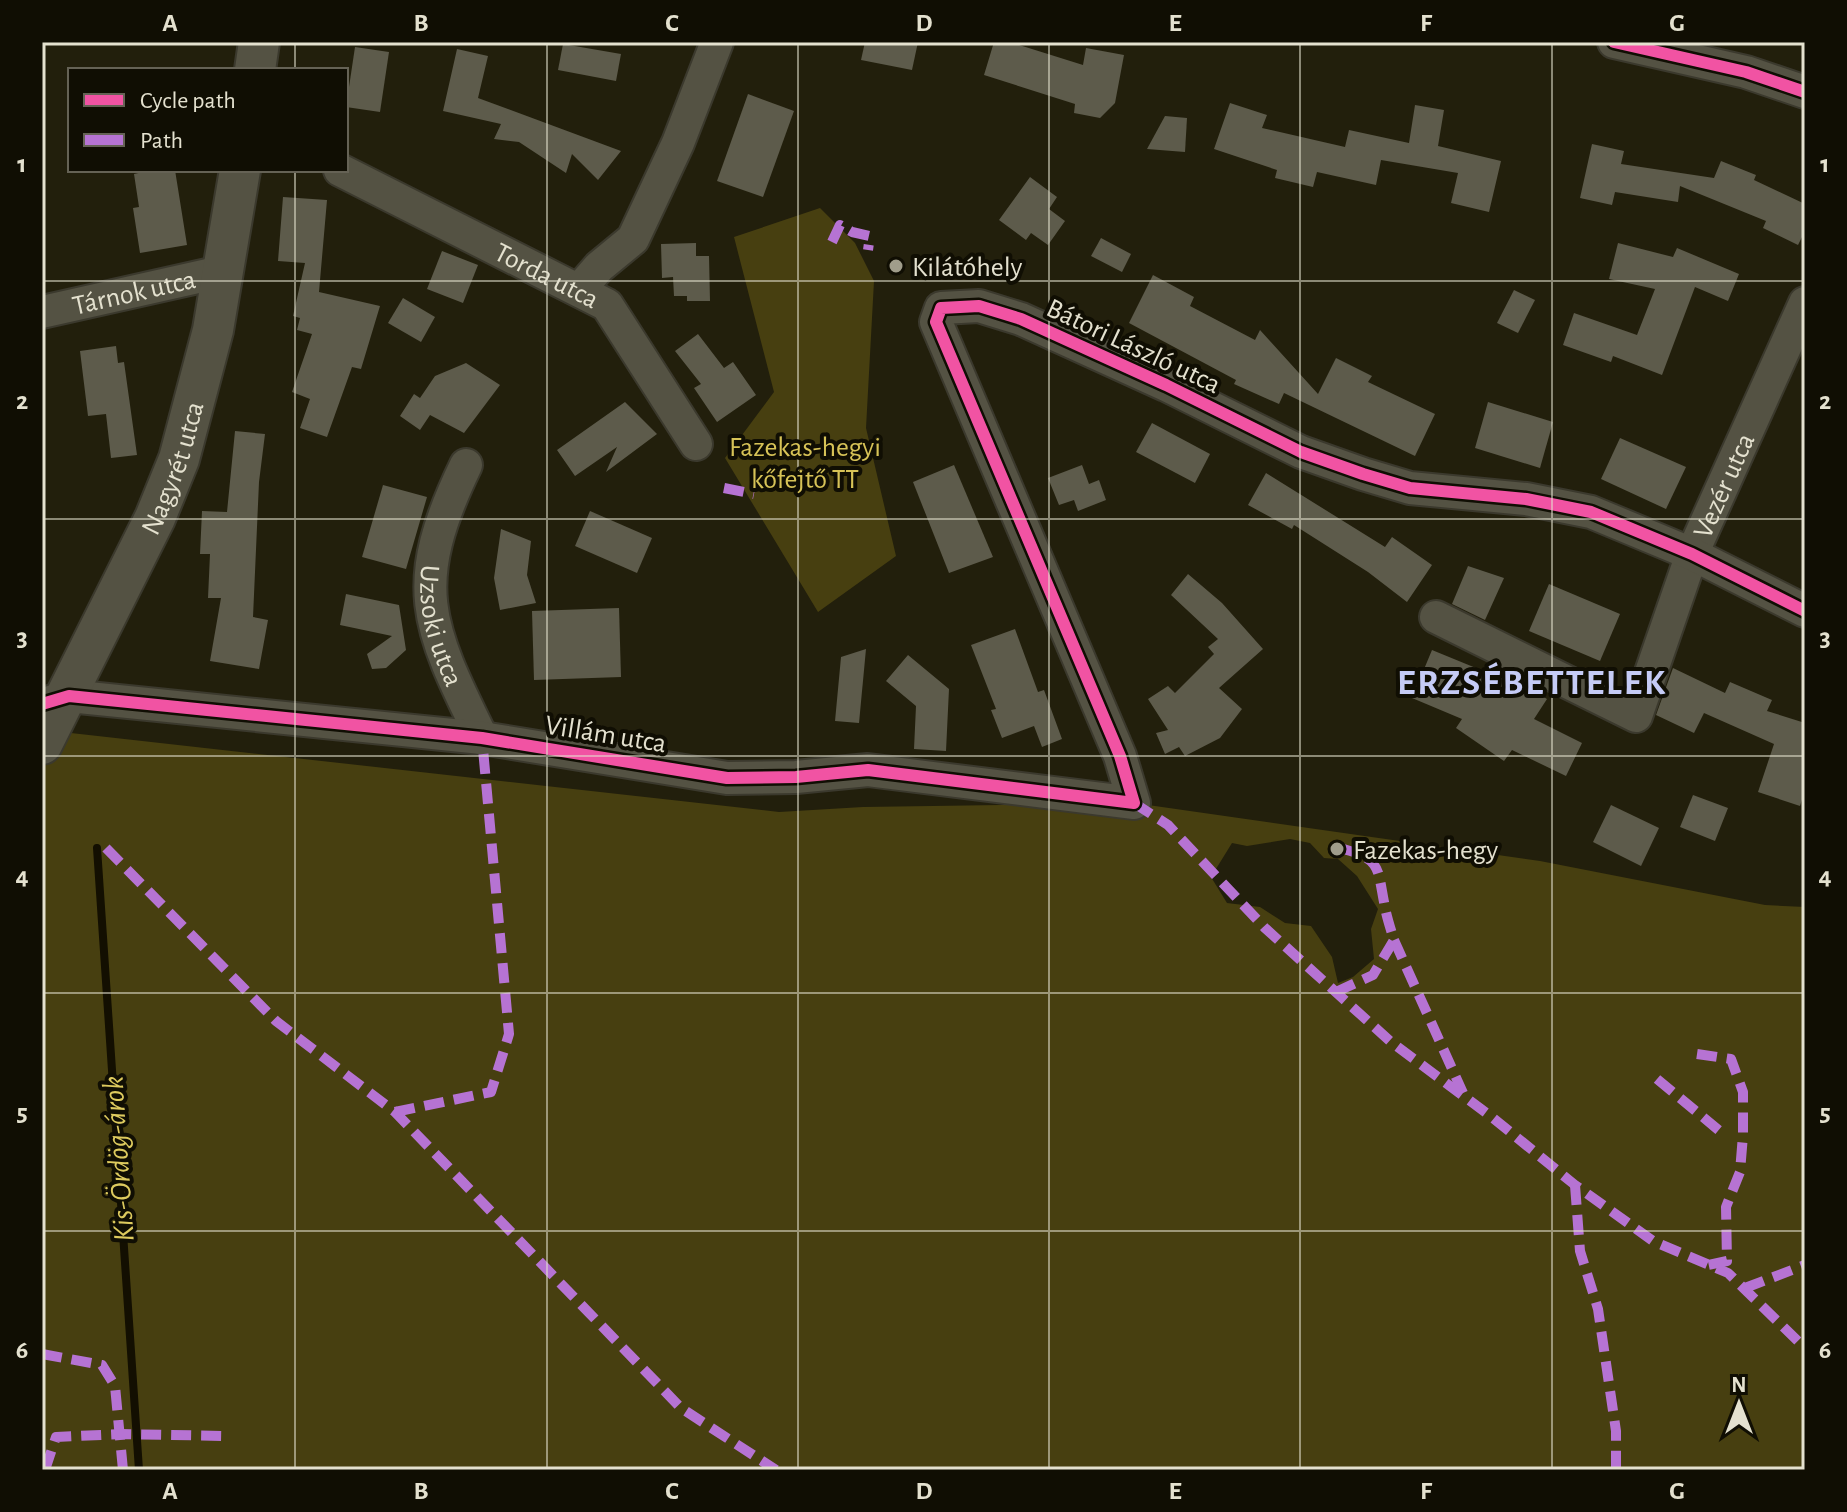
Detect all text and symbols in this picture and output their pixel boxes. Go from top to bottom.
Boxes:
text: A [162,10,178,36]
text: B [413,10,429,36]
text: C [665,10,679,36]
text: D [915,10,933,36]
text: E [1168,10,1182,36]
text: F [1420,10,1433,36]
text: G [1669,10,1685,36]
legend [68,68,348,172]
text: Cycle path [140,89,236,113]
text: Path [140,129,183,153]
text: 1 [17,151,27,177]
text: 1 [1820,151,1830,177]
street label: Torda utca [490,239,603,314]
place label: Kilátóhely [912,254,1023,282]
marker: Kilátóhely [887,257,905,275]
street label: Tárnok utca [70,266,199,321]
street label: Bátori László utca [1042,294,1225,399]
text: 2 [16,388,28,414]
text: 2 [1819,388,1831,414]
street label: Nagyrét utca [137,399,210,540]
street label: Vezér utca [1689,429,1760,543]
park label: Fazekas-hegyi kőfejtő TT [729,434,881,494]
street label: Uzsoki utca [414,564,467,691]
text: 3 [16,625,28,651]
text: 3 [1819,625,1831,651]
district label: ERZSÉBETTELEK [1397,662,1667,701]
street label: Villám utca [543,712,668,758]
place label: Fazekas-hegy [1353,837,1498,865]
marker: Fazekas-hegy [1328,840,1346,858]
text: 4 [15,863,29,889]
text: 4 [1818,863,1832,889]
water label: Kis-Ördög-árok [97,1075,140,1243]
text: 5 [16,1100,28,1126]
text: 5 [1819,1100,1831,1126]
text: 6 [16,1337,28,1363]
text: 6 [1819,1337,1831,1363]
north arrow [1699,1364,1779,1444]
text: N [1731,1374,1747,1396]
text: A [162,1478,178,1504]
text: B [413,1478,429,1504]
text: C [665,1478,679,1504]
text: D [915,1478,933,1504]
text: E [1168,1478,1182,1504]
text: F [1420,1478,1433,1504]
text: G [1669,1478,1685,1504]

